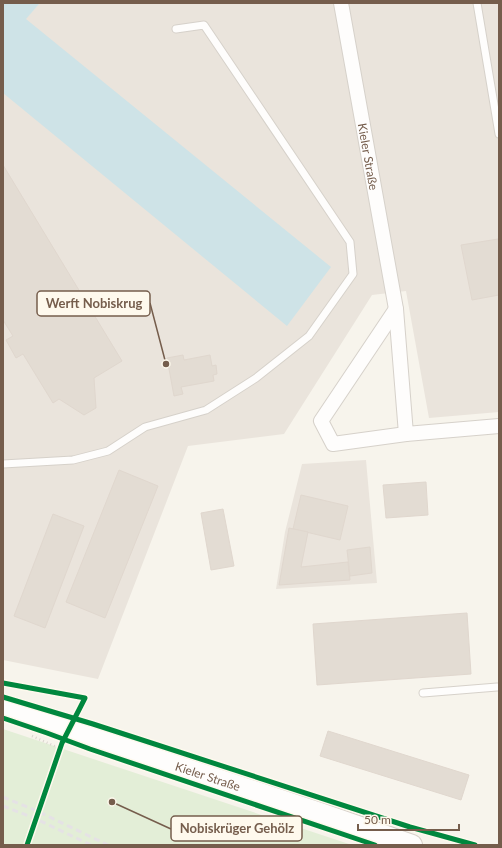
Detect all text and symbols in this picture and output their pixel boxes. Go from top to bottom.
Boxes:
street label: Kieler Straße [355,122,382,191]
callout: Werft Nobiskrug [37,291,150,316]
text: Werft Nobiskrug [46,295,142,311]
street label: Kieler Straße [174,758,243,794]
scale bar [358,806,459,832]
text: 50 m [364,812,391,827]
callout: Nobiskrüger Gehölz [171,816,302,841]
text: Nobiskrüger Gehölz [180,820,294,836]

